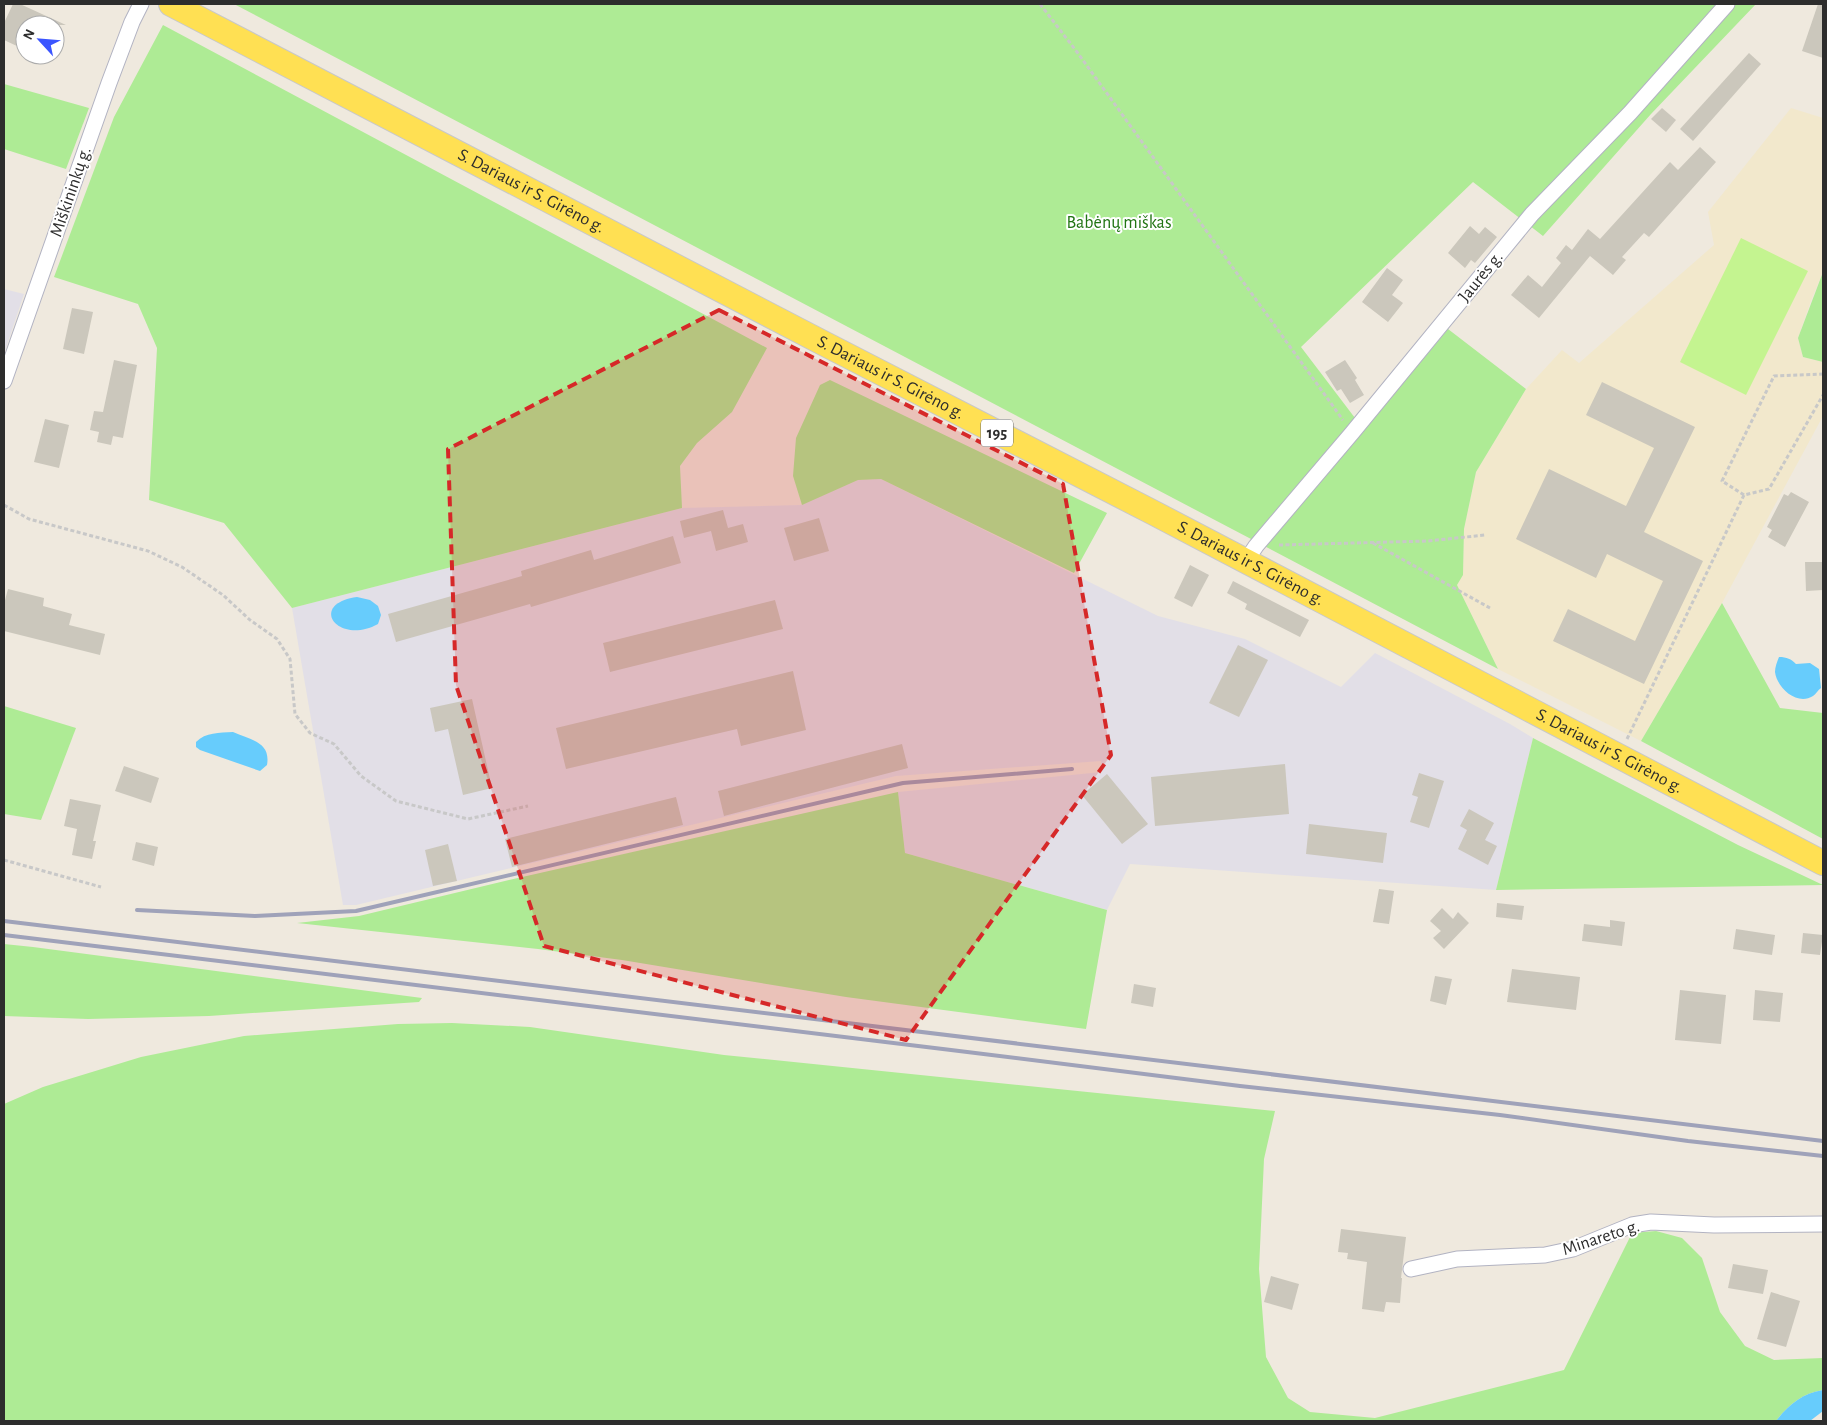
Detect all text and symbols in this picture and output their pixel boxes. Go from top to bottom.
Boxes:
north arrow [15,15,65,65]
text: N [21,27,38,42]
street label: Miškininkų g. [47,145,95,239]
street label: S. Dariaus ir S. Girėno g. [455,146,608,237]
park label: Babėnų miškas [1066,214,1172,232]
street label: Jaurės g. [1455,248,1507,306]
street label: S. Dariaus ir S. Girėno g. [814,333,967,423]
road number: 195 [981,419,1013,446]
street label: S. Dariaus ir S. Girėno g. [1174,518,1327,609]
street label: S. Dariaus ir S. Girėno g. [1533,706,1686,797]
street label: Minareto g. [1560,1217,1642,1259]

